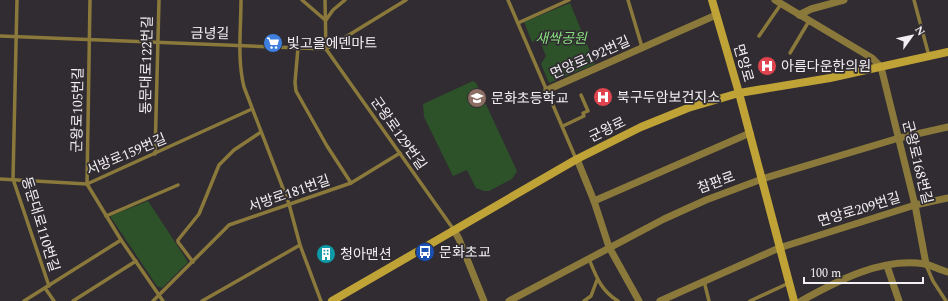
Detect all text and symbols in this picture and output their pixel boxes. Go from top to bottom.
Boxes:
street label: 동문대로122번길 [135,16,158,114]
north arrow [892,16,932,56]
text: N [910,22,930,39]
street label: 금녕길 [190,23,229,44]
park label: 새싹공원 [535,28,588,49]
street label: 면앙로192번길 [547,30,633,84]
supermarket icon: 빛고을에덴마트 [262,32,284,54]
place label: 빛고을에덴마트 [287,33,377,54]
street label: 면앙로 [728,42,759,85]
hospital icon: 아름다운한의원 [756,55,778,77]
place label: 아름다운한의원 [781,56,871,77]
street label: 군왕로105번길 [66,67,89,153]
hospital icon: 북구두암보건지소 [592,86,614,108]
school or university icon: 문화초등학교 [466,87,488,109]
place label: 북구두암보건지소 [617,87,720,108]
place label: 문화초등학교 [491,88,568,109]
street label: 군왕로129번길 [365,92,432,174]
street label: 군왕로 [585,111,629,147]
street label: 군왕로168번길 [897,118,938,206]
street label: 서방로159번길 [83,128,170,181]
street label: 참판로 [694,166,738,199]
street label: 서방로181번길 [245,170,333,217]
street label: 동문대로110번길 [16,174,65,274]
street label: 면앙로209번길 [815,187,903,232]
bus stop icon: 문화초교 [414,241,436,263]
place label: 문화초교 [439,242,491,263]
building icon: 청아맨션 [315,243,337,265]
place label: 청아맨션 [340,244,392,265]
scale bar [804,259,923,285]
text: 100 m [810,264,841,283]

